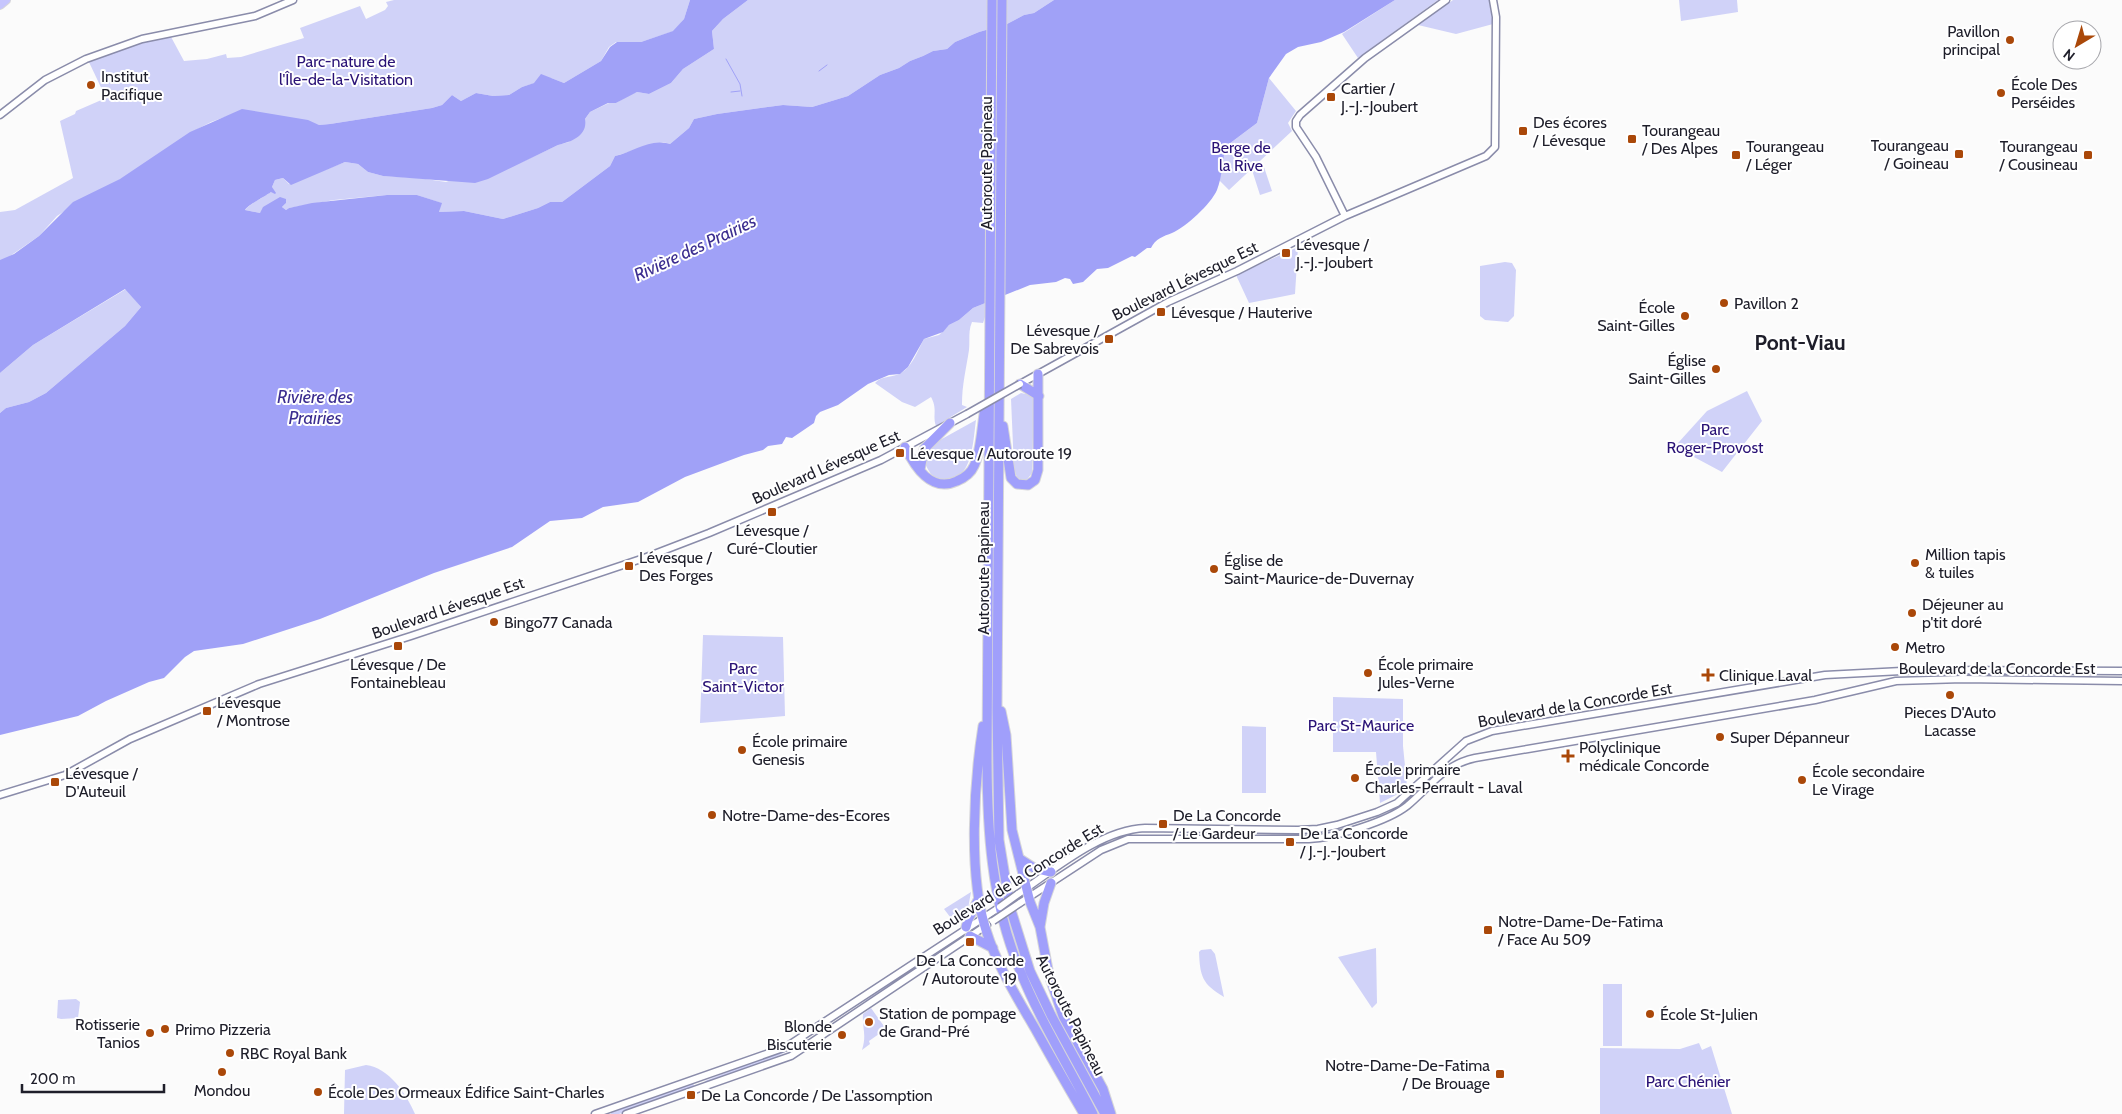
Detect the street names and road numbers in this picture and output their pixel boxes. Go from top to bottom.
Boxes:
street label: Autoroute Papineau [977,96,996,230]
street label: Boulevard Lévesque Est [1109,237,1262,325]
street label: Boulevard Lévesque Est [749,426,903,508]
street label: Autoroute Papineau [974,501,993,635]
street label: Boulevard Lévesque Est [369,573,527,643]
street label: Boulevard de la Concorde Est [1899,659,2096,678]
street label: Boulevard de la Concorde Est [1476,678,1674,731]
street label: Boulevard de la Concorde Est [930,818,1107,939]
street label: Autoroute Papineau [1032,951,1110,1079]

